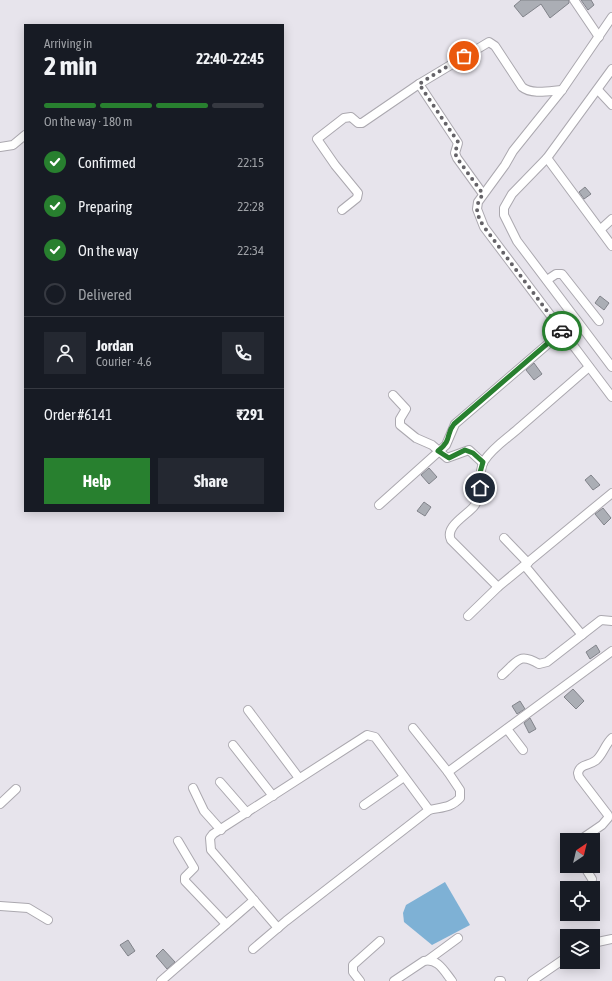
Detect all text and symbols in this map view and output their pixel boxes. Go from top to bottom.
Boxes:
text: Arriving in [44,36,92,51]
pin [447,39,481,73]
icon: bag [453,45,475,67]
text: 22:40–22:45 [196,50,264,67]
text: 2 min [44,51,97,81]
text: On the way · 180 m [44,114,132,129]
icon: check [44,151,66,173]
text: Confirmed [78,154,136,171]
text: 22:15 [237,155,264,170]
icon: check [44,195,66,217]
text: Preparing [78,198,132,215]
text: 22:28 [237,199,264,214]
icon: check [44,239,66,261]
text: On the way [78,242,139,259]
text: 22:34 [237,243,264,258]
text: Delivered [78,286,132,303]
courier [542,311,582,351]
icon: car [551,320,573,342]
button: person [44,332,86,374]
button: phone [222,332,264,374]
text: Jordan [96,337,134,354]
text: Courier · 4.6 [96,354,152,369]
text: Order #6141 [44,406,112,423]
text: ₹291 [236,406,264,423]
button: Help [44,458,150,504]
button: Share [158,458,264,504]
pin [463,471,497,505]
icon: home [469,477,491,499]
north arrow [560,833,600,873]
map controls [560,833,600,969]
button: locate [560,881,600,921]
button: layers [560,929,600,969]

